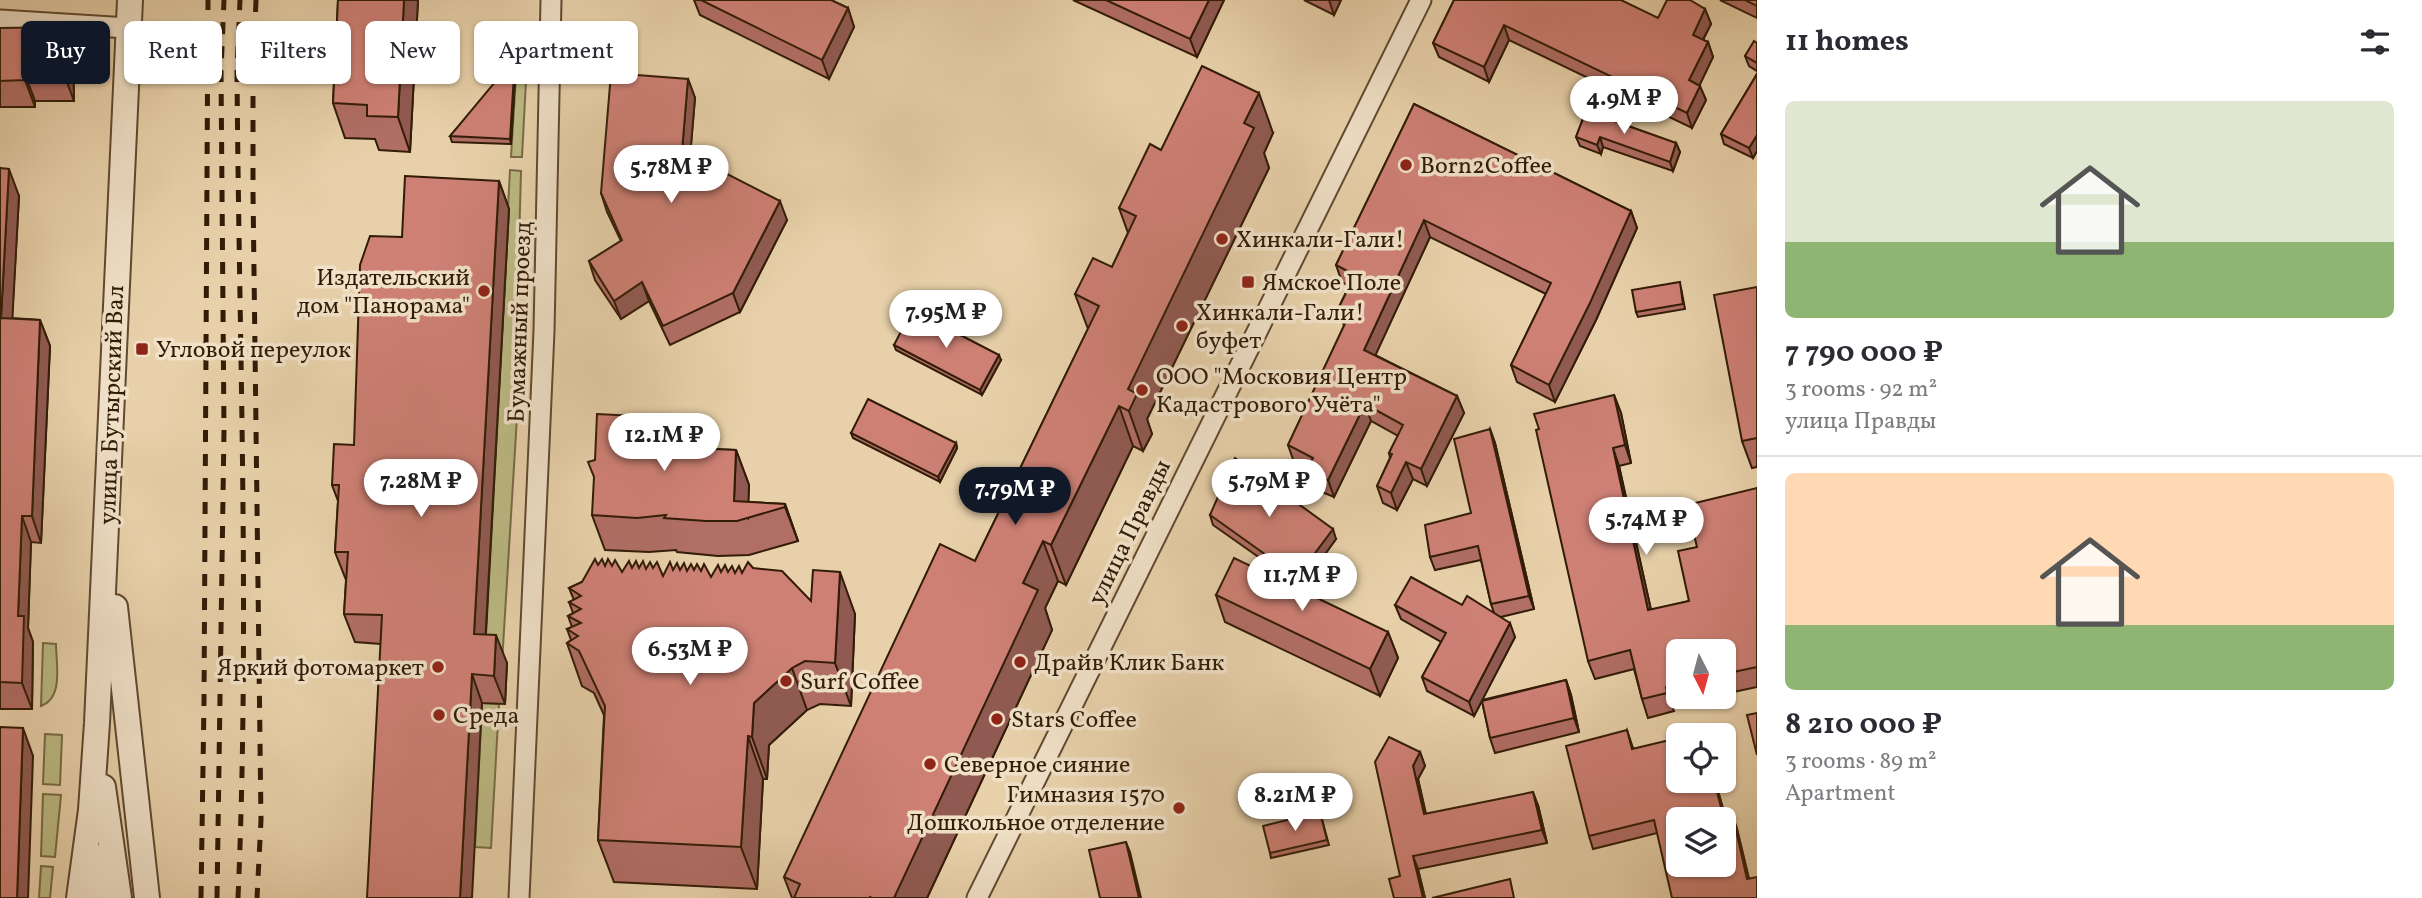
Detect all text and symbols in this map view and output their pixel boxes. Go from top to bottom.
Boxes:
chip: Buy [21,21,110,84]
chip: Rent [124,21,222,84]
chip: Filters [236,21,351,84]
chip: New [365,21,460,84]
chip: Apartment [474,21,638,84]
text: 11 homes [1785,21,1909,63]
icon: filters [2356,23,2394,61]
pin: 4.9M ₽ [1567,76,1681,136]
text: 4.9M ₽ [1586,83,1662,115]
pin: 5.78M ₽ [606,146,736,205]
icon: home [2027,147,2153,273]
place label: Born2Coffee [1420,150,1552,184]
text: 5.78M ₽ [630,152,712,184]
marker: Born2Coffee [1398,157,1414,173]
street label: Бумажный проезд [500,220,542,423]
place label: Хинкали-Гали! [1236,224,1405,258]
marker: Хинкали-Гали! [1214,231,1230,247]
place label: Издательский дом "Панорама" [297,262,470,324]
place label: Ямское Поле [1262,267,1401,301]
marker: Ямское Поле [1240,274,1256,290]
marker: Издательский дом "Панорама" [476,283,492,299]
street label: улица Бутырский Вал [92,285,134,525]
pin: 7.95M ₽ [881,290,1011,350]
text: 7.95M ₽ [905,297,987,329]
place label: Хинкали-Гали! буфет [1196,297,1365,359]
marker: Хинкали-Гали! буфет [1174,318,1190,334]
text: 7 790 000 ₽ [1785,332,1943,374]
place label: Угловой переулок [156,334,351,368]
marker: Угловой переулок [134,341,150,357]
place label: ООО "Московия Центр Кадастрового Учёта" [1156,361,1407,423]
text: 3 rooms · 92 m² [1785,374,1937,406]
marker: ООО "Московия Центр Кадастрового Учёта" [1134,382,1150,398]
text: улица Правды [1785,406,1936,438]
pin: 12.1M ₽ [599,414,729,473]
text: 12.1M ₽ [624,420,704,452]
street label: улица Правды [1081,454,1181,611]
pin: 7.28M ₽ [356,460,486,519]
pin: 5.79M ₽ [1204,460,1334,519]
text: 7.28M ₽ [380,466,462,498]
text: 5.79M ₽ [1228,466,1310,498]
pin: 7.79M ₽ [950,468,1080,527]
text: 7.79M ₽ [975,474,1055,506]
pin: 5.74M ₽ [1581,498,1711,557]
text: 5.74M ₽ [1605,504,1687,536]
icon: home [2027,519,2153,645]
pin: 11.7M ₽ [1237,554,1367,613]
text: 11.7M ₽ [1263,560,1341,592]
pin: 6.53M ₽ [625,628,755,687]
text: 6.53M ₽ [648,634,732,666]
north arrow [1666,639,1736,709]
map controls [1666,639,1736,877]
place label: Драйв Клик Банк [1034,647,1225,681]
place label: Яркий фотомаркет [217,652,424,686]
marker: Драйв Клик Банк [1012,654,1028,670]
marker: Яркий фотомаркет [430,659,446,675]
place label: Surf Coffee [800,666,919,700]
marker: Surf Coffee [778,673,794,689]
place label: Среда [453,700,519,734]
place label: Stars Coffee [1011,704,1137,738]
text: 8 210 000 ₽ [1785,704,1942,746]
marker: Среда [431,707,447,723]
marker: Stars Coffee [989,711,1005,727]
button: locate [1666,723,1736,793]
text: 3 rooms · 89 m² [1785,746,1937,778]
place label: Северное сияние [944,749,1130,783]
marker: Северное сияние [922,756,938,772]
pin: 8.21M ₽ [1230,774,1360,833]
text: Apartment [1785,778,1896,810]
place label: Гимназия 1570 Дошкольное отделение [907,779,1165,841]
text: 8.21M ₽ [1254,780,1336,812]
marker: Гимназия 1570 Дошкольное отделение [1171,800,1187,816]
button: layers [1666,807,1736,877]

